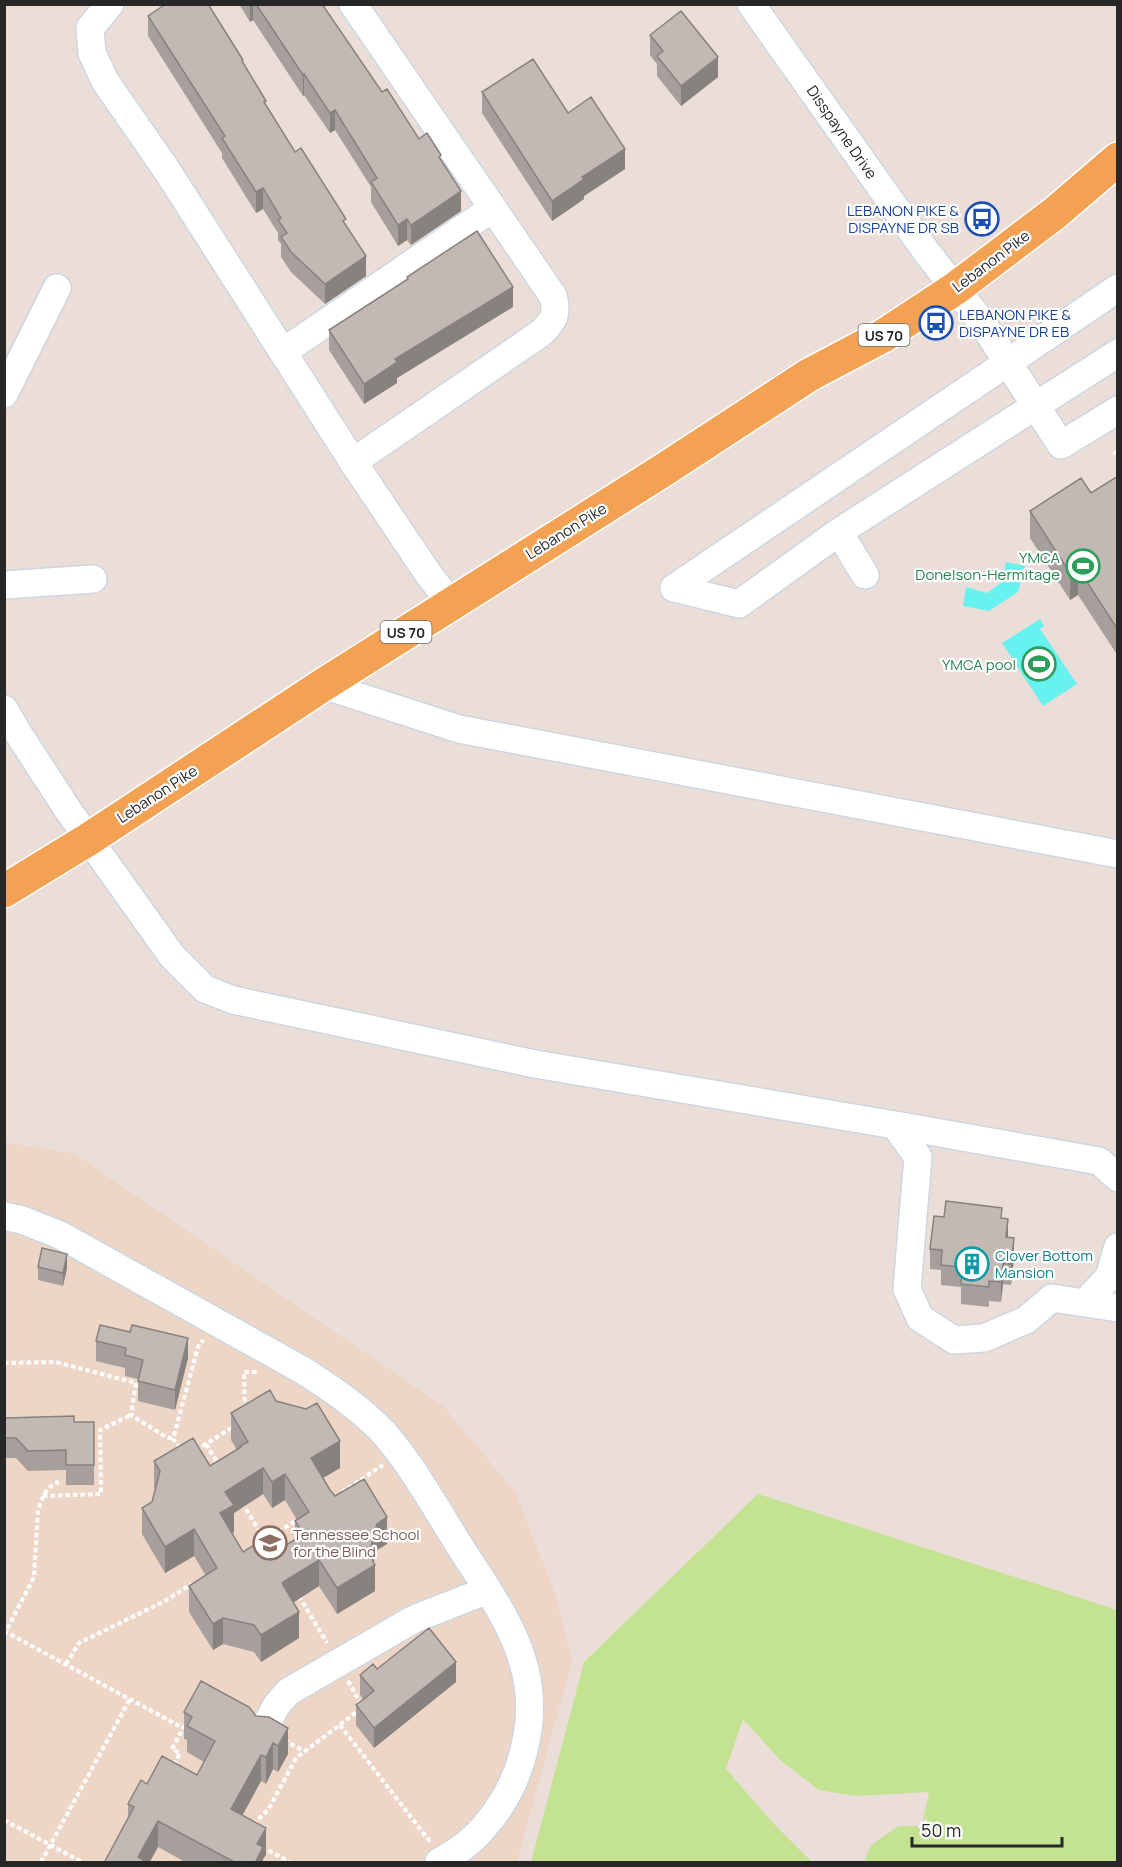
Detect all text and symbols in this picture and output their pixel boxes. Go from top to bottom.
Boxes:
street label: Disspayne Drive [802,81,882,183]
place label: LEBANON PIKE & DISPAYNE DR SB [847,200,959,238]
bus stop icon: LEBANON PIKE & DISPAYNE DR SB [964,201,1000,237]
street label: Lebanon Pike [948,225,1034,297]
place label: LEBANON PIKE & DISPAYNE DR EB [959,304,1071,342]
bus stop icon: LEBANON PIKE & DISPAYNE DR EB [918,305,954,341]
road number: US 70 [858,324,910,346]
street label: Lebanon Pike [521,498,611,564]
place label: YMCA Donelson-Hermitage [915,547,1060,585]
sports icon: YMCA Donelson-Hermitage [1065,548,1101,584]
road number: US 70 [380,621,432,643]
sports icon: YMCA pool [1021,646,1057,682]
place label: YMCA pool [942,654,1016,675]
street label: Lebanon Pike [113,760,201,828]
place label: Clover Bottom Mansion [995,1245,1093,1283]
building icon: Clover Bottom Mansion [954,1246,990,1282]
place label: Tennessee School for the Blind [293,1524,420,1562]
school or university icon: Tennessee School for the Blind [252,1525,288,1561]
scale bar [912,1810,1062,1848]
text: 50 m [921,1818,961,1842]

